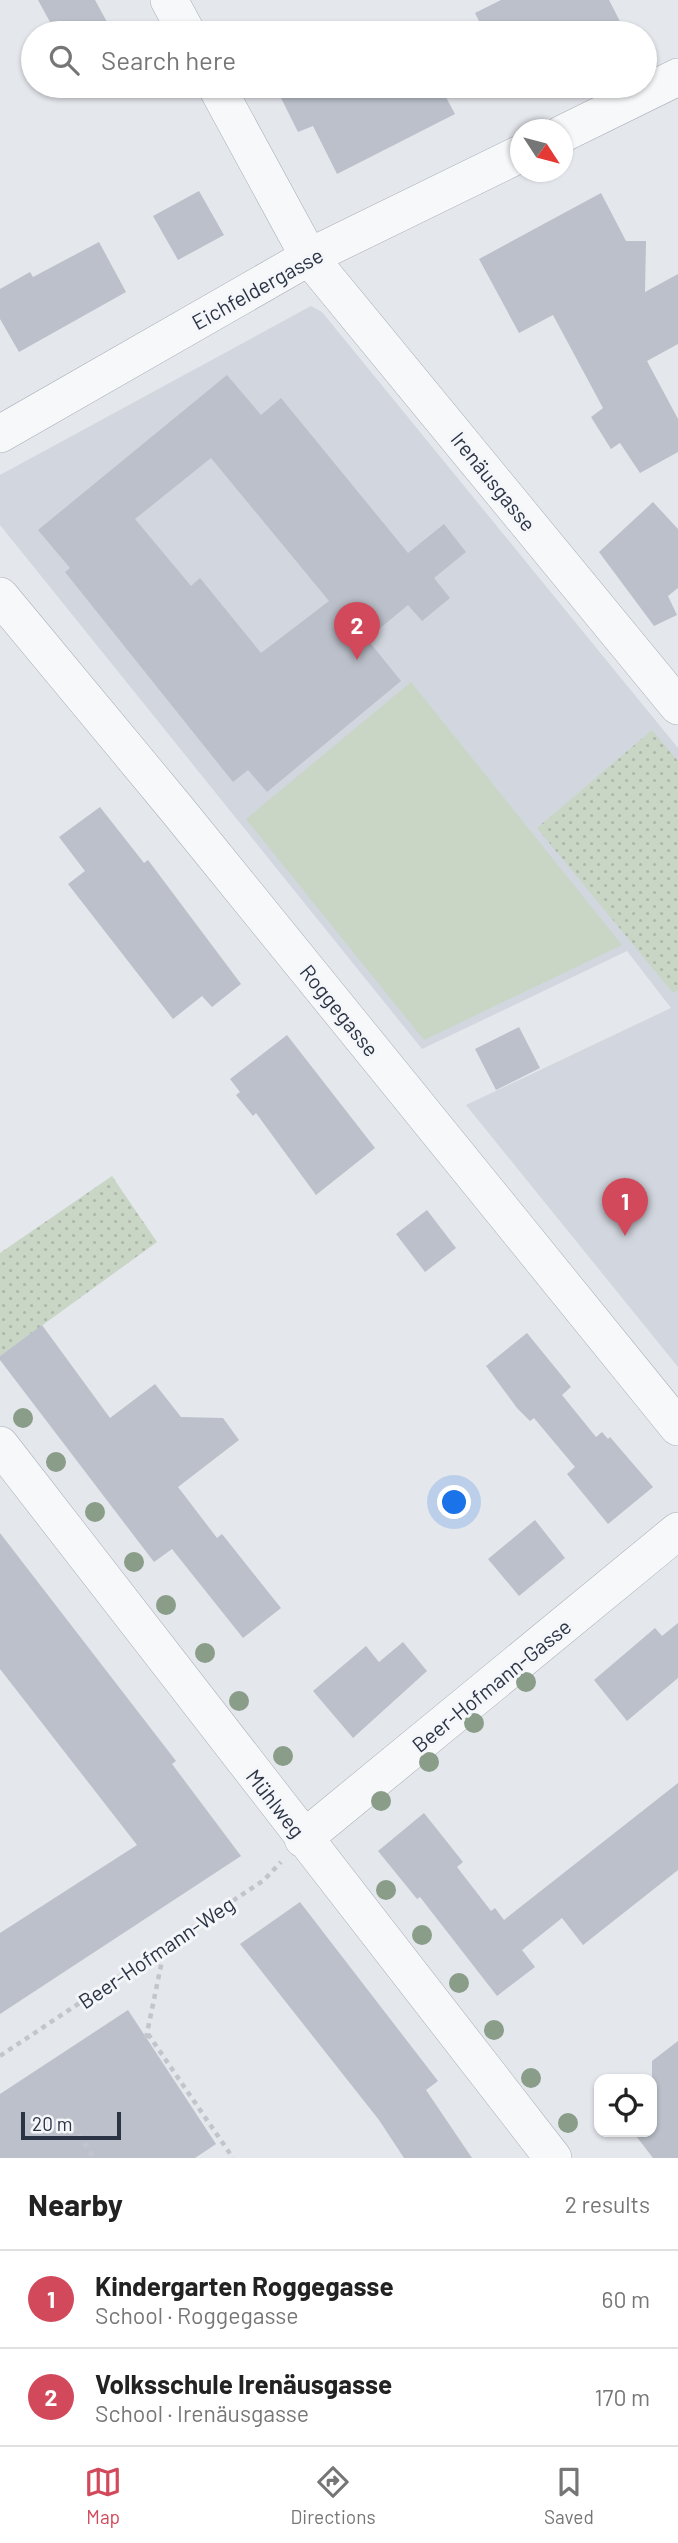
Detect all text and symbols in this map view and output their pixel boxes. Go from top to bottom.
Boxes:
search box [21,21,657,98]
icon: search [45,41,83,79]
text: Search here [101,44,236,75]
north arrow [510,119,573,182]
street label: Eichfeldergasse [187,242,327,334]
street label: Irenäusgasse [446,426,542,536]
pin: 2 [334,602,380,660]
street label: Roggegasse [295,959,385,1061]
pin: 1 [602,1178,648,1236]
your location [437,1485,471,1519]
street label: Beer-Hofmann-Gasse [406,1613,576,1757]
street label: Mühlweg [242,1764,310,1842]
street label: Beer-Hofmann-Weg [73,1891,239,2013]
map controls [594,2074,657,2137]
button: locate [594,2074,657,2137]
scale bar [21,2109,121,2141]
text: 20 m [32,2112,72,2135]
text: Nearby [28,2186,123,2222]
text: 2 results [565,2190,650,2218]
text: Kindergarten Roggegasse [95,2270,394,2301]
text: 1 [47,2285,55,2313]
text: 60 m [602,2285,650,2313]
text: School · Roggegasse [95,2301,299,2329]
text: Volksschule Irenäusgasse [95,2368,392,2399]
text: 2 [45,2383,57,2411]
text: 170 m [594,2383,650,2411]
text: School · Irenäusgasse [95,2399,309,2427]
tab: Map [84,2463,122,2528]
tab: Directions [291,2463,376,2528]
tab: Saved [544,2463,594,2528]

